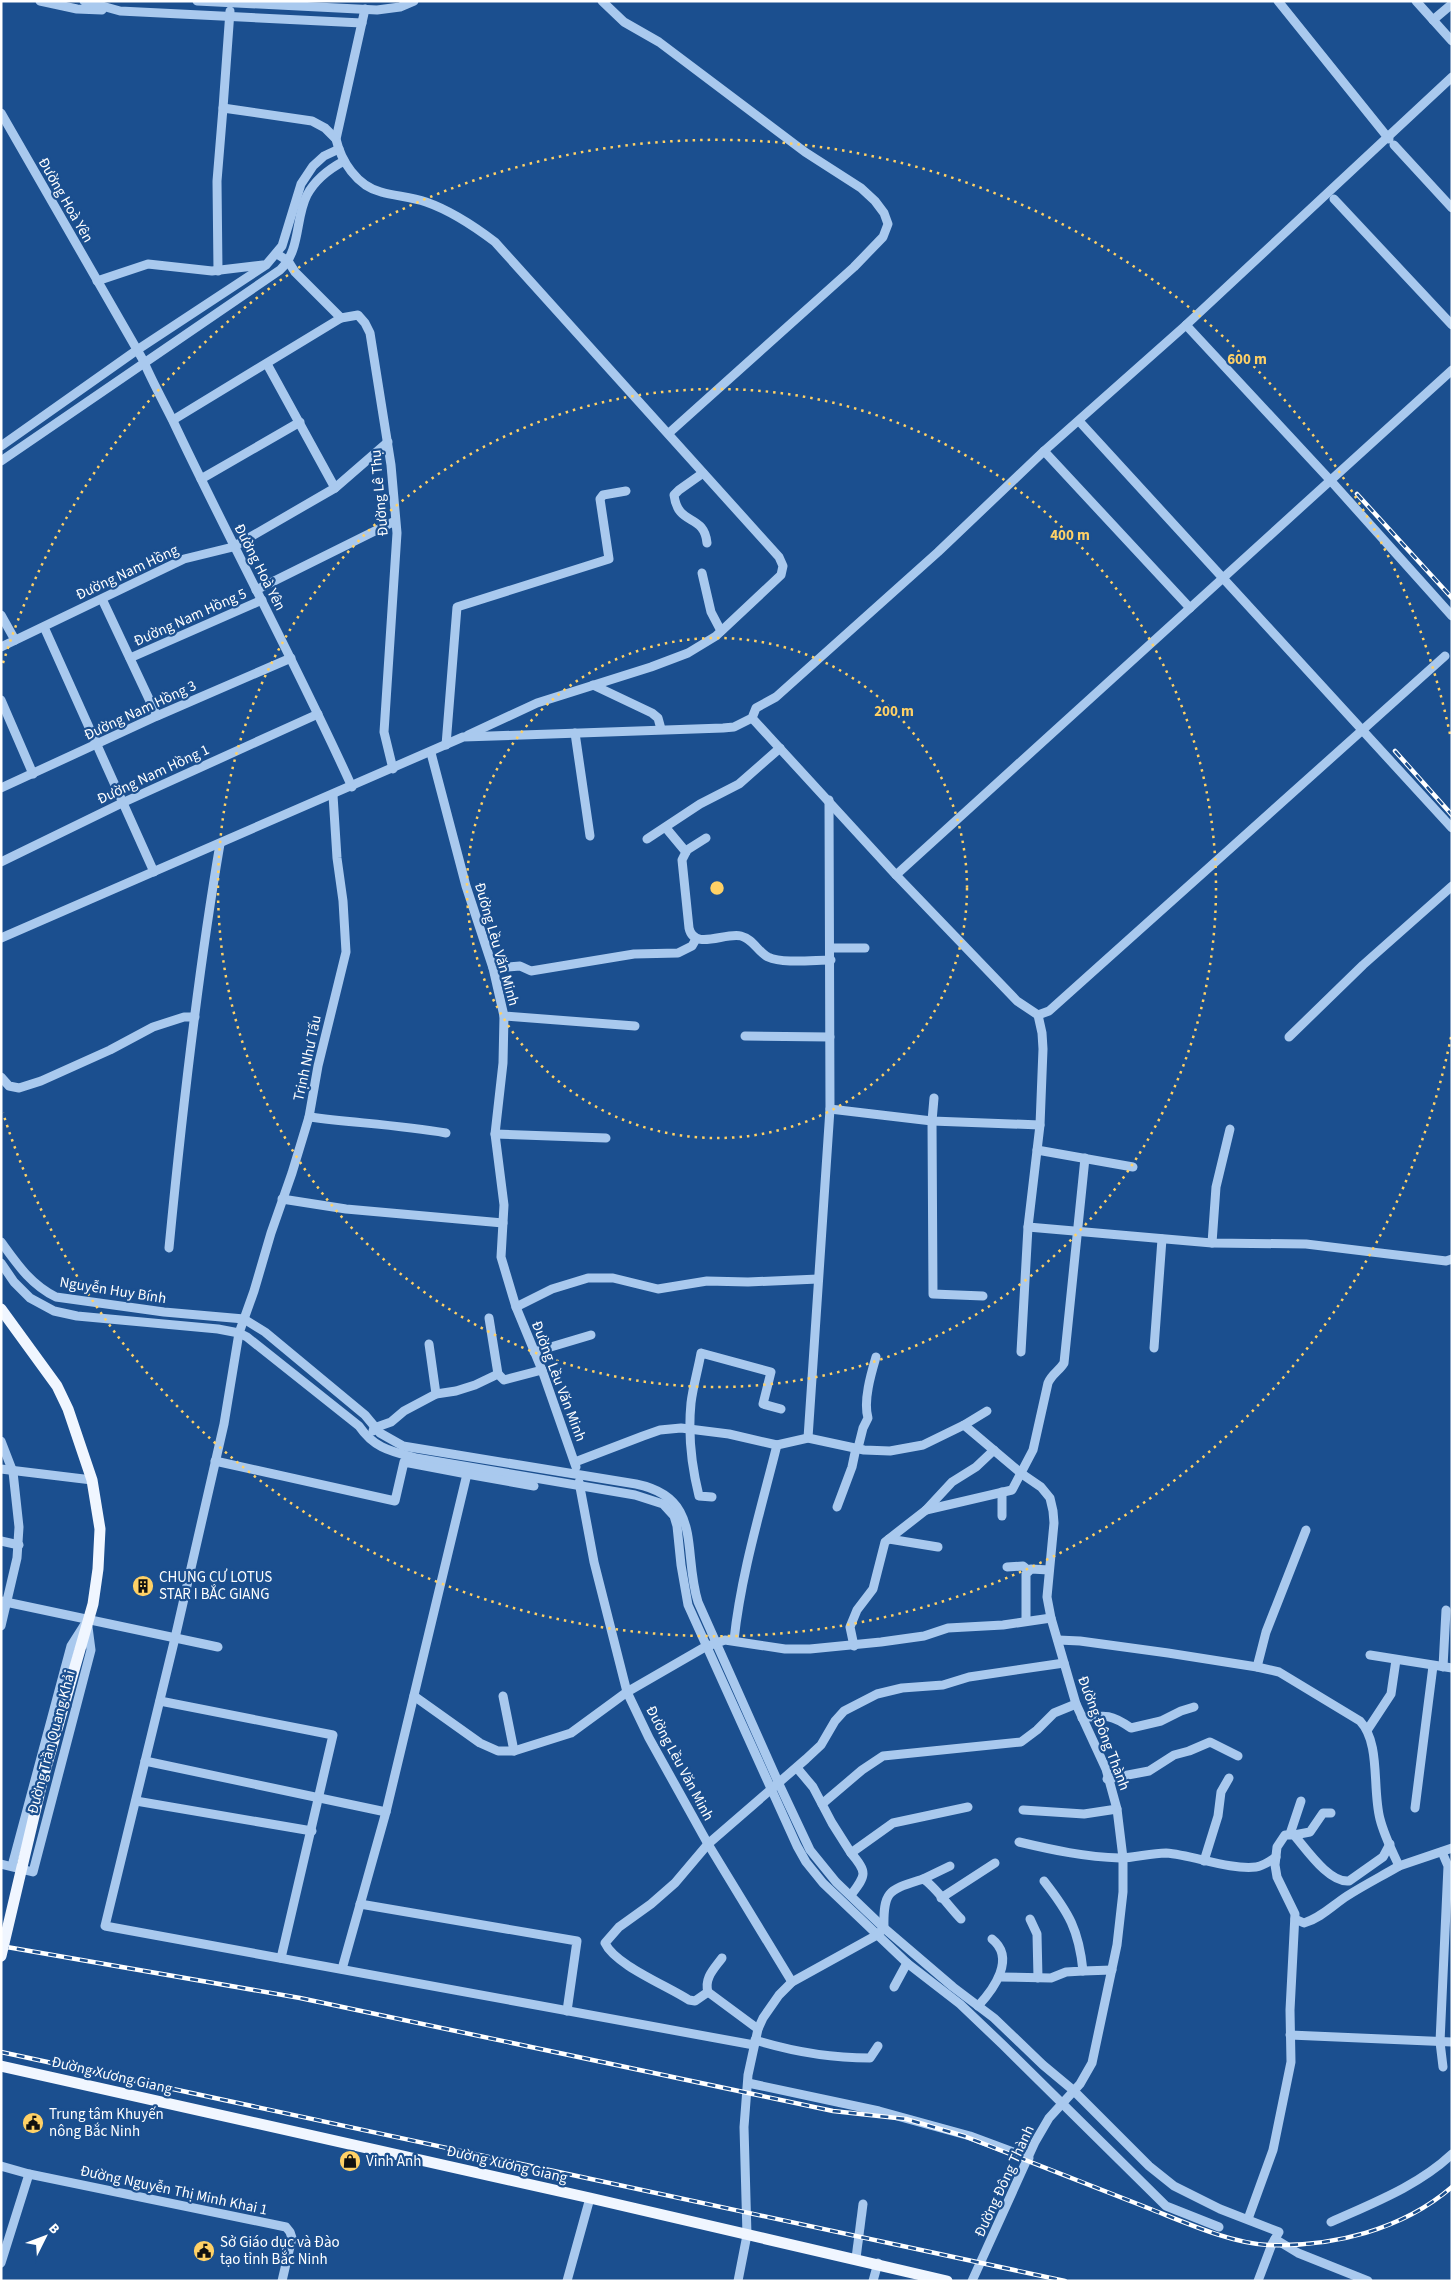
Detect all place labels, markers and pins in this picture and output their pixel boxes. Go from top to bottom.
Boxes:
centre of rings [708,879,726,897]
place label: CHUNG CƯ LOTUS STAR I BẮC GIANG [159,1567,272,1605]
building icon: CHUNG CƯ LOTUS STAR I BẮC GIANG [131,1574,155,1598]
place label: Trung tâm Khuyến nông Bắc Ninh [49,2104,164,2142]
public building icon: Trung tâm Khuyến nông Bắc Ninh [21,2111,45,2135]
shop icon: Vinh Anh [338,2149,362,2173]
place label: Vinh Anh [366,2151,421,2172]
place label: Sở Giáo dục và Đào tạo tỉnh Bắc Ninh [220,2232,340,2270]
public building icon: Sở Giáo dục và Đào tạo tỉnh Bắc Ninh [192,2239,216,2263]

